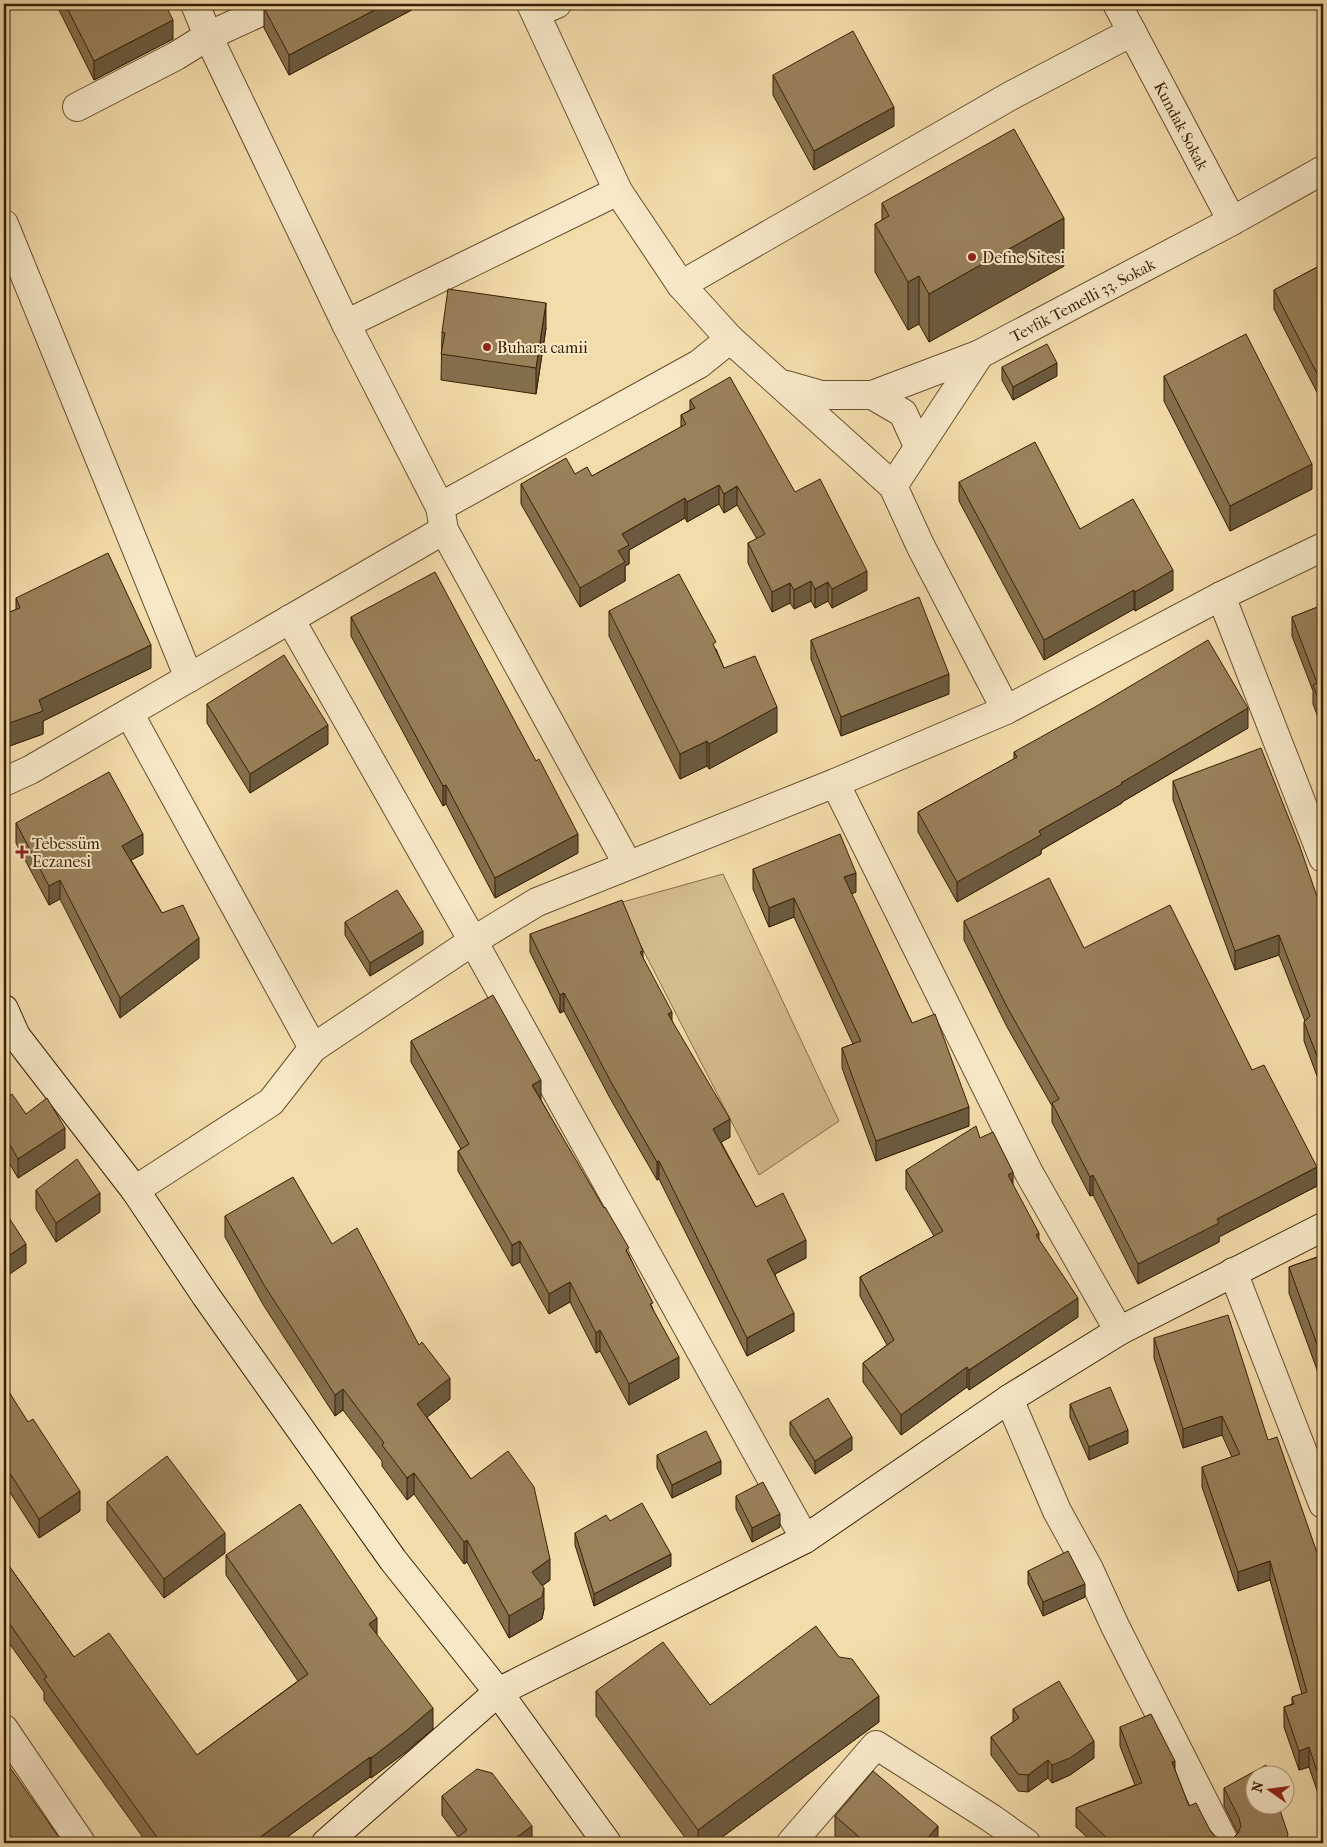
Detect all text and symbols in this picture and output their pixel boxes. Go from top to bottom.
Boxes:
street label: Kundak Sokak [1150,78,1213,174]
place label: Defne Sitesi [982,248,1065,267]
marker: Defne Sitesi [966,251,978,263]
street label: Tevfik Temelli 33. Sokak [1007,254,1159,346]
place label: Buhara camii [497,338,588,357]
marker: Buhara camii [481,341,493,353]
place label: Tebessüm Eczanesi [32,834,101,871]
marker: Tebessüm Eczanesi [16,846,28,858]
north arrow [1244,1764,1294,1814]
text: N [1248,1779,1267,1794]

